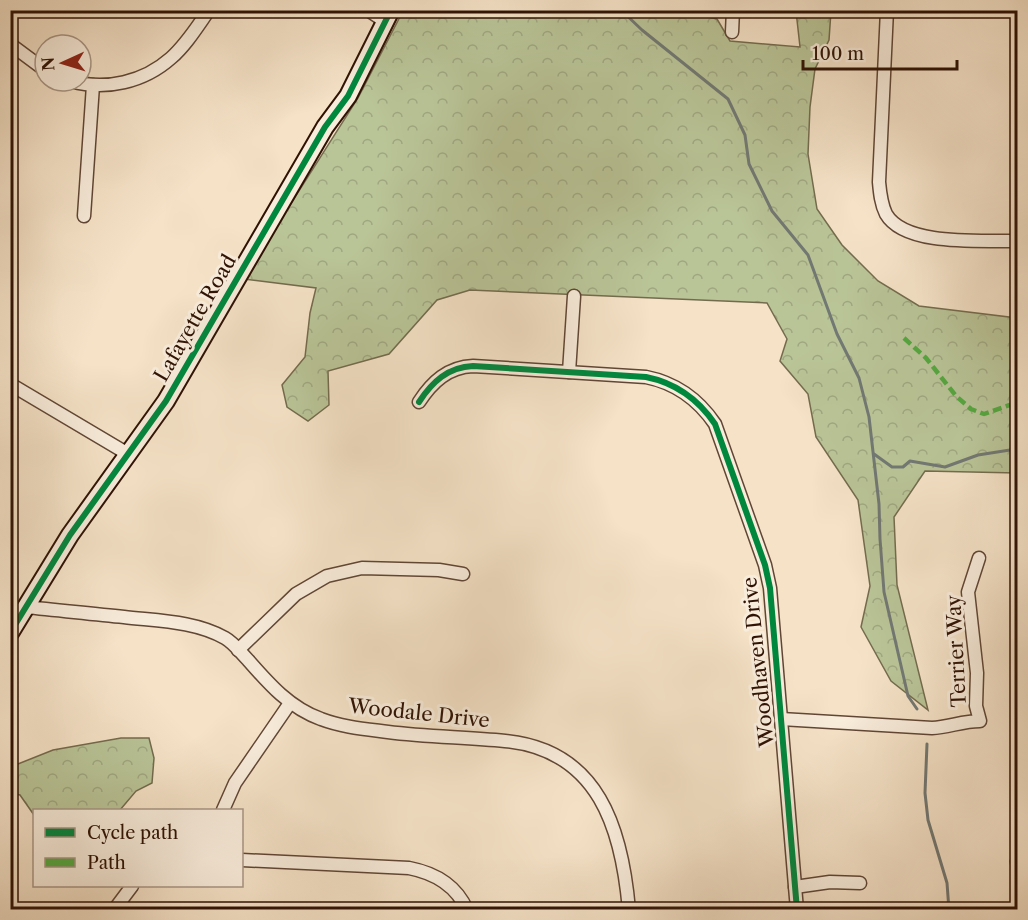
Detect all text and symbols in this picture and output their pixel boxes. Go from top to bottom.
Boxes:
north arrow [33,33,93,93]
scale bar [803,33,958,71]
text: 100 m [812,43,864,65]
text: N [38,56,58,72]
street label: Lafayette Road [149,250,241,386]
street label: Woodhaven Drive [737,576,779,749]
street label: Terrier Way [941,593,971,708]
street label: Woodale Drive [346,694,491,732]
legend [33,809,243,887]
text: Cycle path [87,822,178,844]
text: Path [87,852,126,874]

